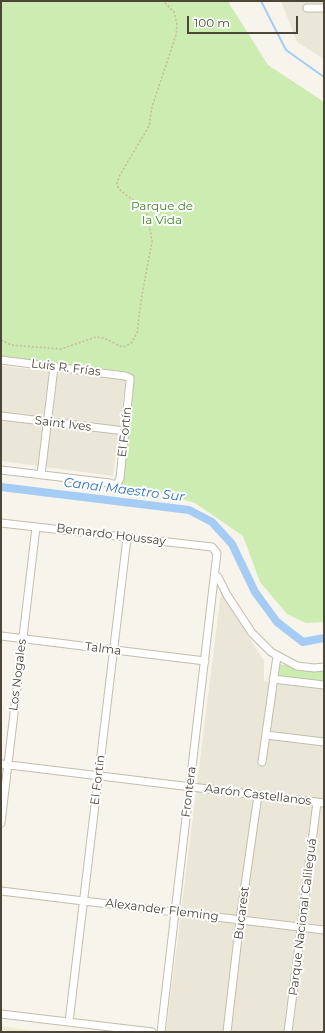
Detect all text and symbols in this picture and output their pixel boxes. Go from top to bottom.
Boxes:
scale bar [189,8,300,34]
text: 100 m [194,15,230,30]
park label: Parque de la Vida [131,199,193,227]
street label: Luis R. Frías [30,357,102,379]
street label: El Fortín [115,406,135,458]
street label: Saint Ives [34,413,92,435]
water label: Canal Maestro Sur [63,475,185,505]
street label: Bernardo Houssay [55,521,167,549]
street label: Los Nogales [6,638,30,712]
street label: Talma [84,640,122,658]
street label: El Fortín [88,754,108,806]
street label: Frontera [179,766,199,818]
street label: Aarón Castellanos [204,781,312,809]
street label: Parque Nacional Calileguá [286,838,320,996]
street label: Bucarest [232,886,252,940]
street label: Alexander Fleming [105,896,219,924]

